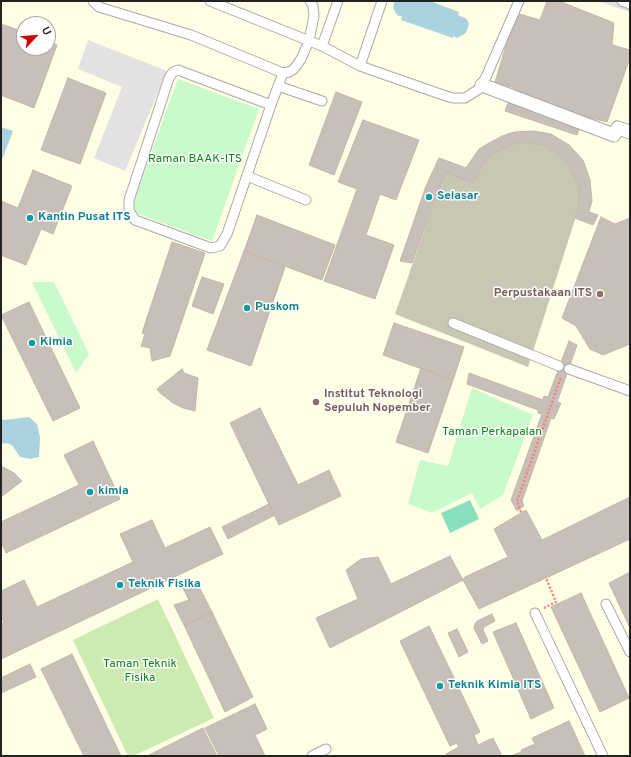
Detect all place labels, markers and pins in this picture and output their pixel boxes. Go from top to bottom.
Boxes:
place label: Selasar [437,190,479,204]
marker: Selasar [424,192,434,202]
place label: Kantin Pusat ITS [38,211,131,225]
marker: Kantin Pusat ITS [25,213,35,223]
place label: Perpustakaan ITS [494,287,592,301]
marker: Perpustakaan ITS [595,289,605,299]
place label: Puskom [255,301,299,315]
marker: Puskom [242,303,252,313]
place label: Kimia [40,336,72,350]
marker: Kimia [27,338,37,348]
place label: Institut Teknologi Sepuluh Nopember [324,388,431,416]
marker: Institut Teknologi Sepuluh Nopember [311,397,321,407]
place label: kimia [98,485,129,499]
marker: kimia [85,487,95,497]
place label: Teknik Fisika [128,578,201,592]
marker: Teknik Fisika [115,580,125,590]
place label: Teknik Kimia ITS [448,679,541,693]
marker: Teknik Kimia ITS [435,681,445,691]

